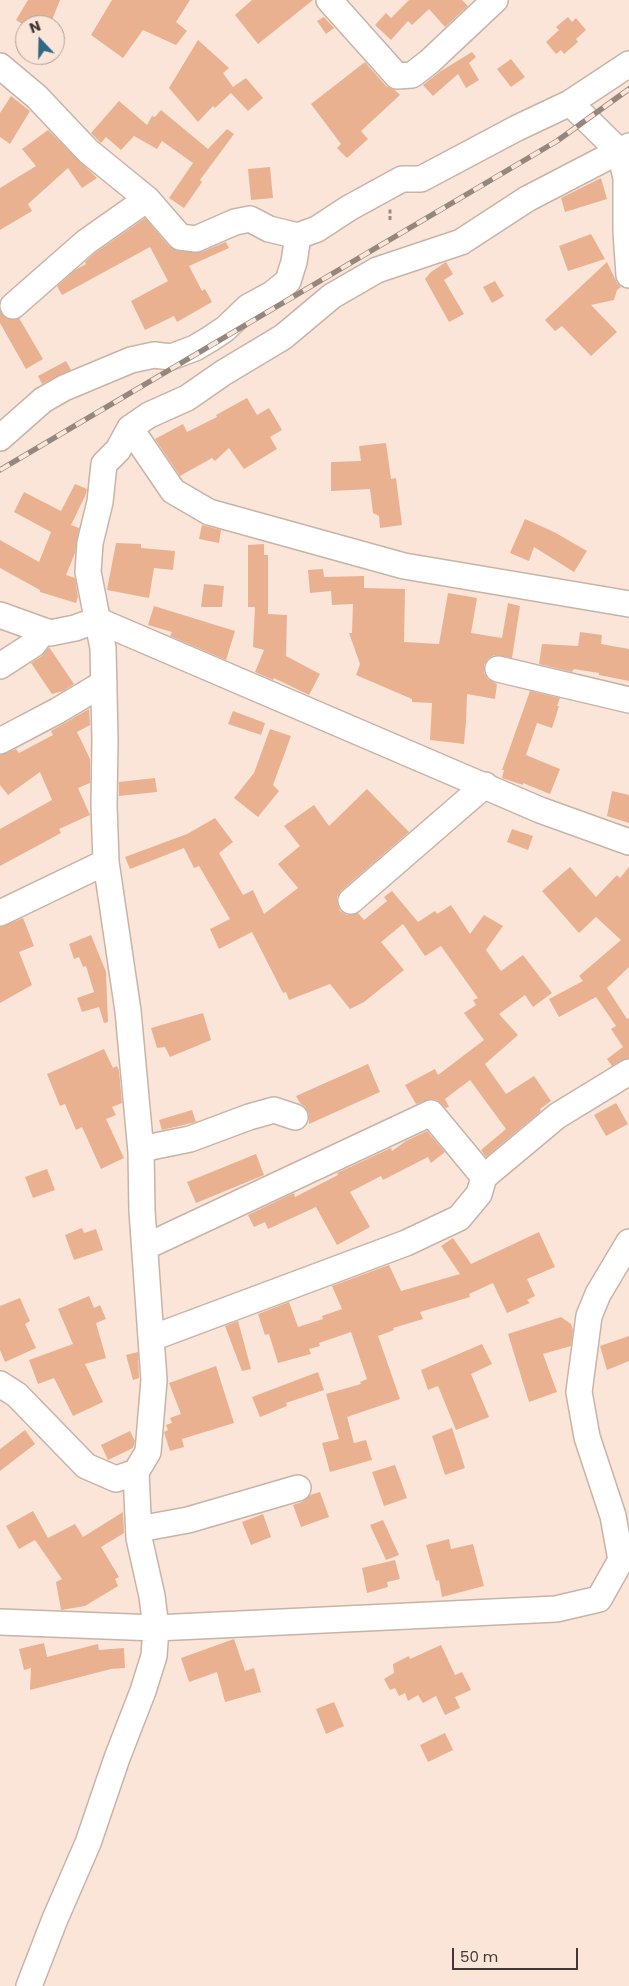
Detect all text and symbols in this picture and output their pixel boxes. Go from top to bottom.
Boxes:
north arrow [15,15,65,65]
text: N [26,16,43,38]
scale bar [454,1938,580,1970]
text: 50 m [460,1946,498,1967]

